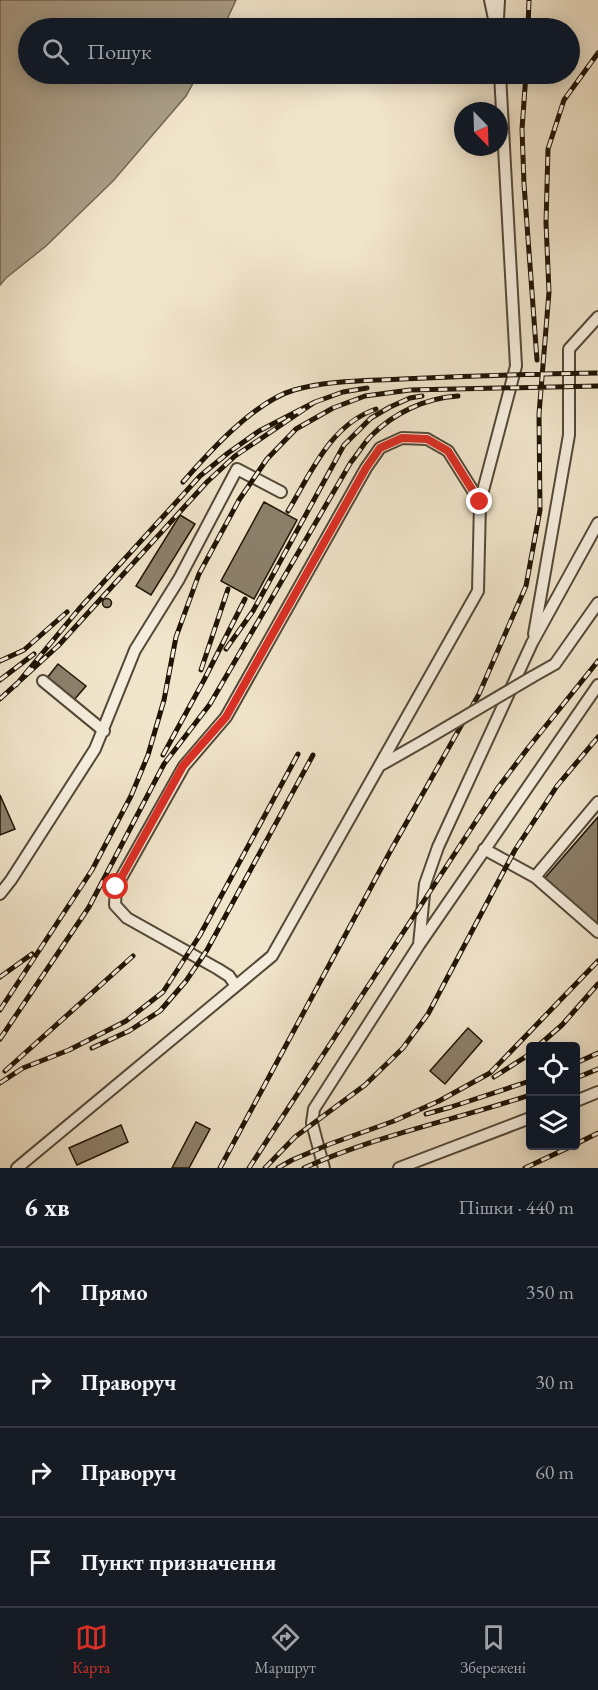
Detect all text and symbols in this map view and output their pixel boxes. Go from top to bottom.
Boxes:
search box [18,18,580,84]
icon: search [39,35,72,68]
text: Пошук [87,37,151,66]
north arrow [454,102,508,156]
route end [466,488,492,514]
route start [102,873,128,899]
map controls [526,1042,580,1150]
button: locate [526,1042,580,1096]
button: layers [526,1096,580,1150]
text: 6 хв [24,1190,70,1224]
text: Пішки · 440 m [458,1194,574,1220]
icon: ahead [24,1276,57,1309]
text: Прямо [81,1278,148,1307]
text: 350 m [526,1279,574,1305]
icon: right [24,1366,57,1399]
text: Праворуч [81,1368,177,1397]
text: 30 m [535,1369,574,1395]
icon: right [24,1456,57,1489]
text: Праворуч [81,1458,177,1487]
text: 60 m [535,1459,574,1485]
icon: arrive [24,1546,57,1579]
text: Пункт призначення [81,1548,276,1577]
tab: Карта [72,1621,110,1678]
tab: Маршрут [255,1621,316,1678]
tab: Збережені [460,1621,526,1678]

